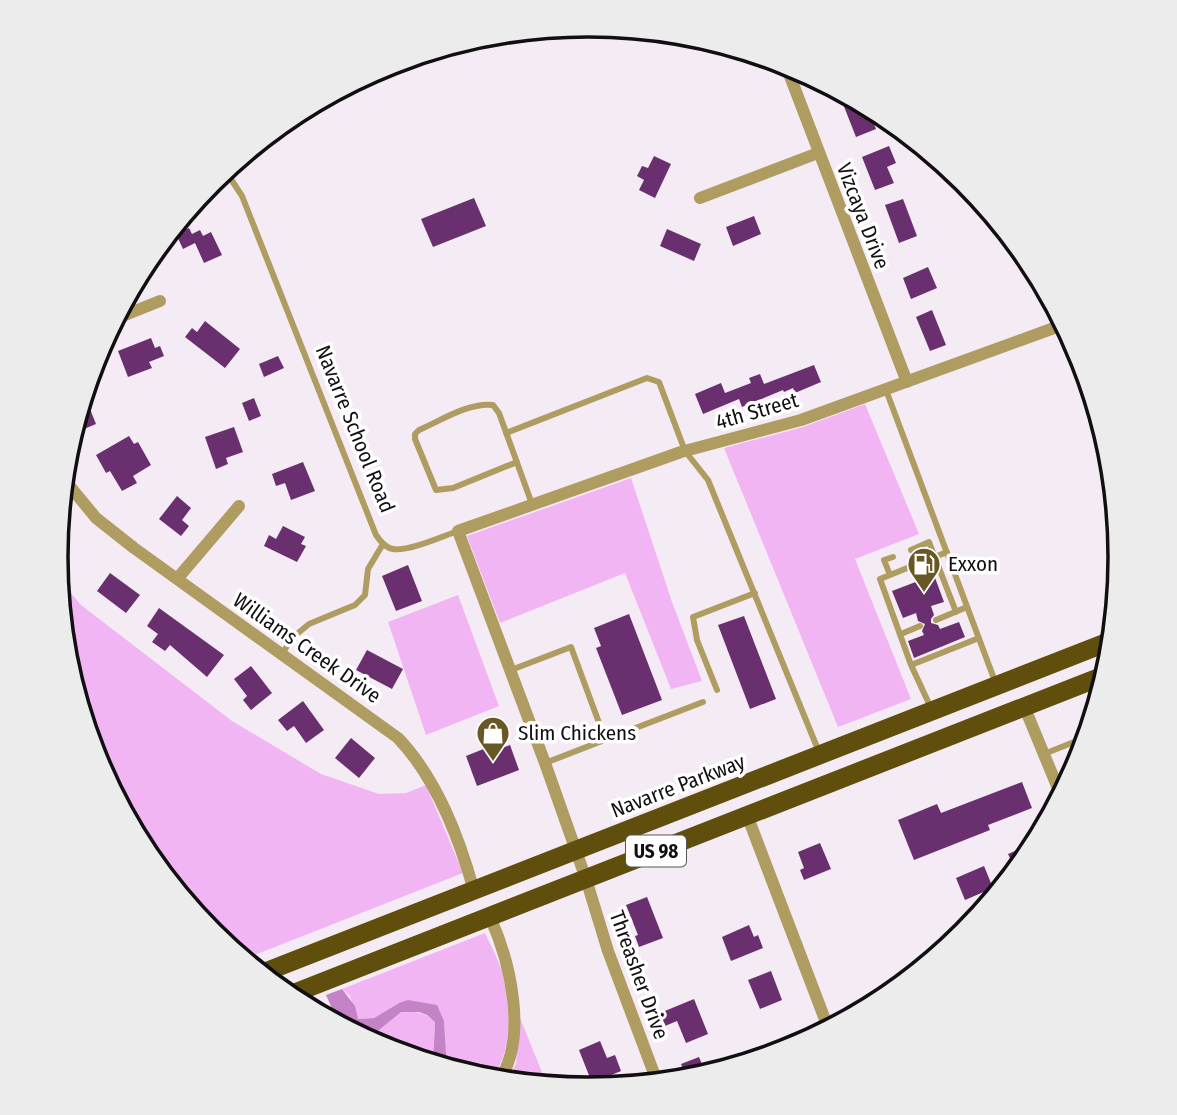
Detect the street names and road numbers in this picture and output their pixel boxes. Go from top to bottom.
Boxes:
street label: Vizcaya Drive [831,159,895,273]
street label: Navarre School Road [310,342,400,516]
street label: 4th Street [713,387,801,435]
street label: Williams Creek Drive [228,587,386,709]
street label: Navarre Parkway [607,748,749,824]
road number: US 98 [626,836,686,866]
street label: Threasher Drive [604,907,674,1043]

